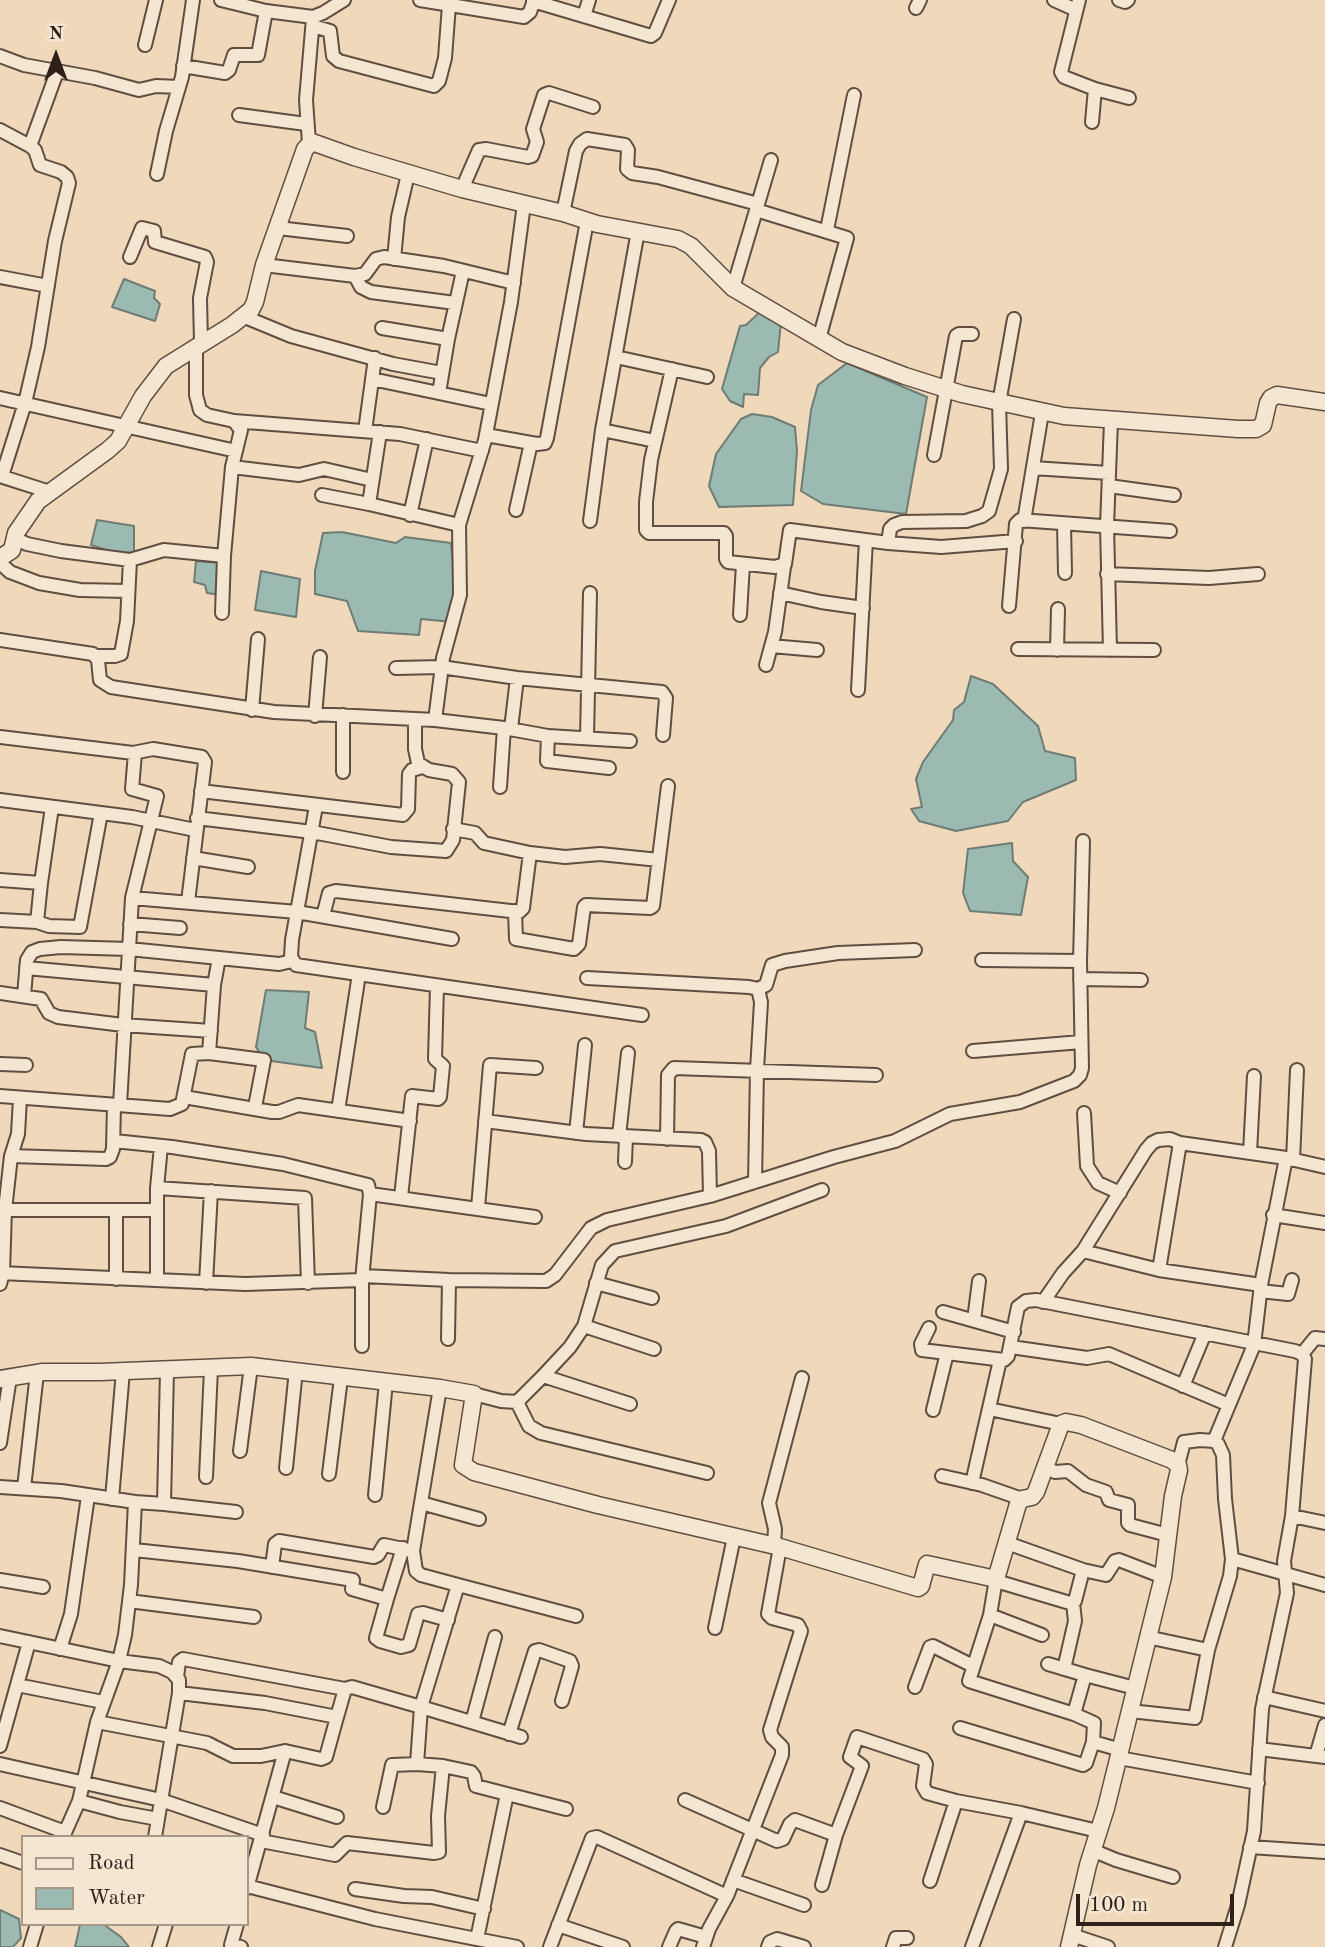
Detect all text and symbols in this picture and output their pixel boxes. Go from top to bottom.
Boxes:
north arrow [21,21,91,91]
text: N [49,25,63,44]
legend [21,1835,248,1926]
text: Road [88,1853,135,1874]
scale bar [1080,1881,1238,1925]
text: Water [88,1888,145,1909]
text: 100 m [1089,1895,1148,1916]

